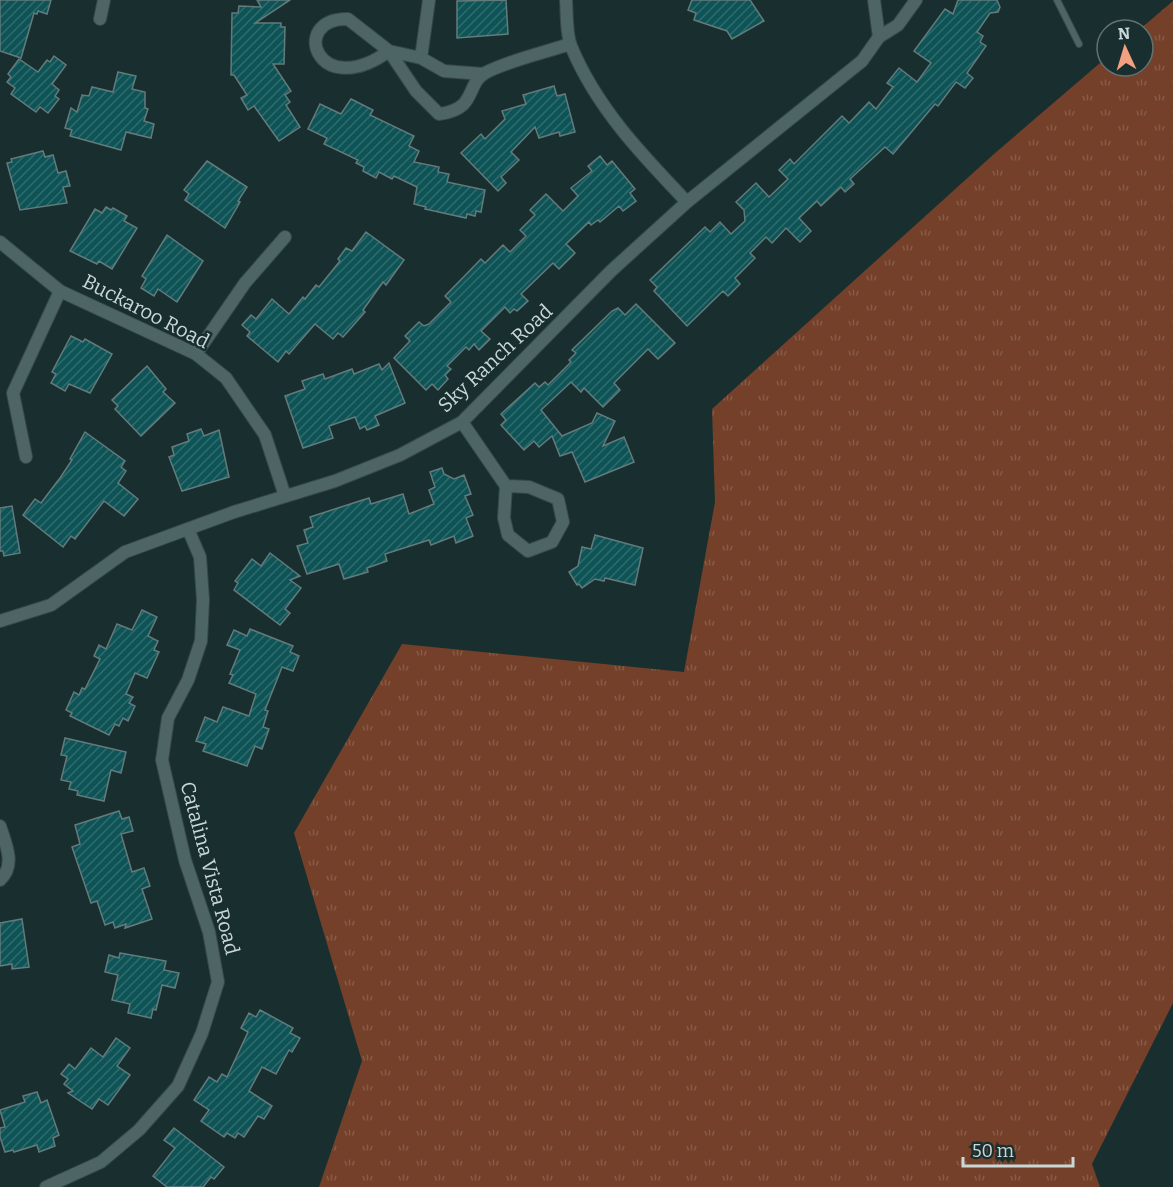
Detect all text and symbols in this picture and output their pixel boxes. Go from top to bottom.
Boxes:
north arrow [1095,18,1155,78]
text: N [1117,24,1131,43]
street label: Buckaroo Road [79,269,213,353]
street label: Sky Ranch Road [433,299,557,417]
street label: Catalina Vista Road [175,779,245,957]
scale bar [963,1130,1072,1168]
text: 50 m [972,1140,1014,1162]

